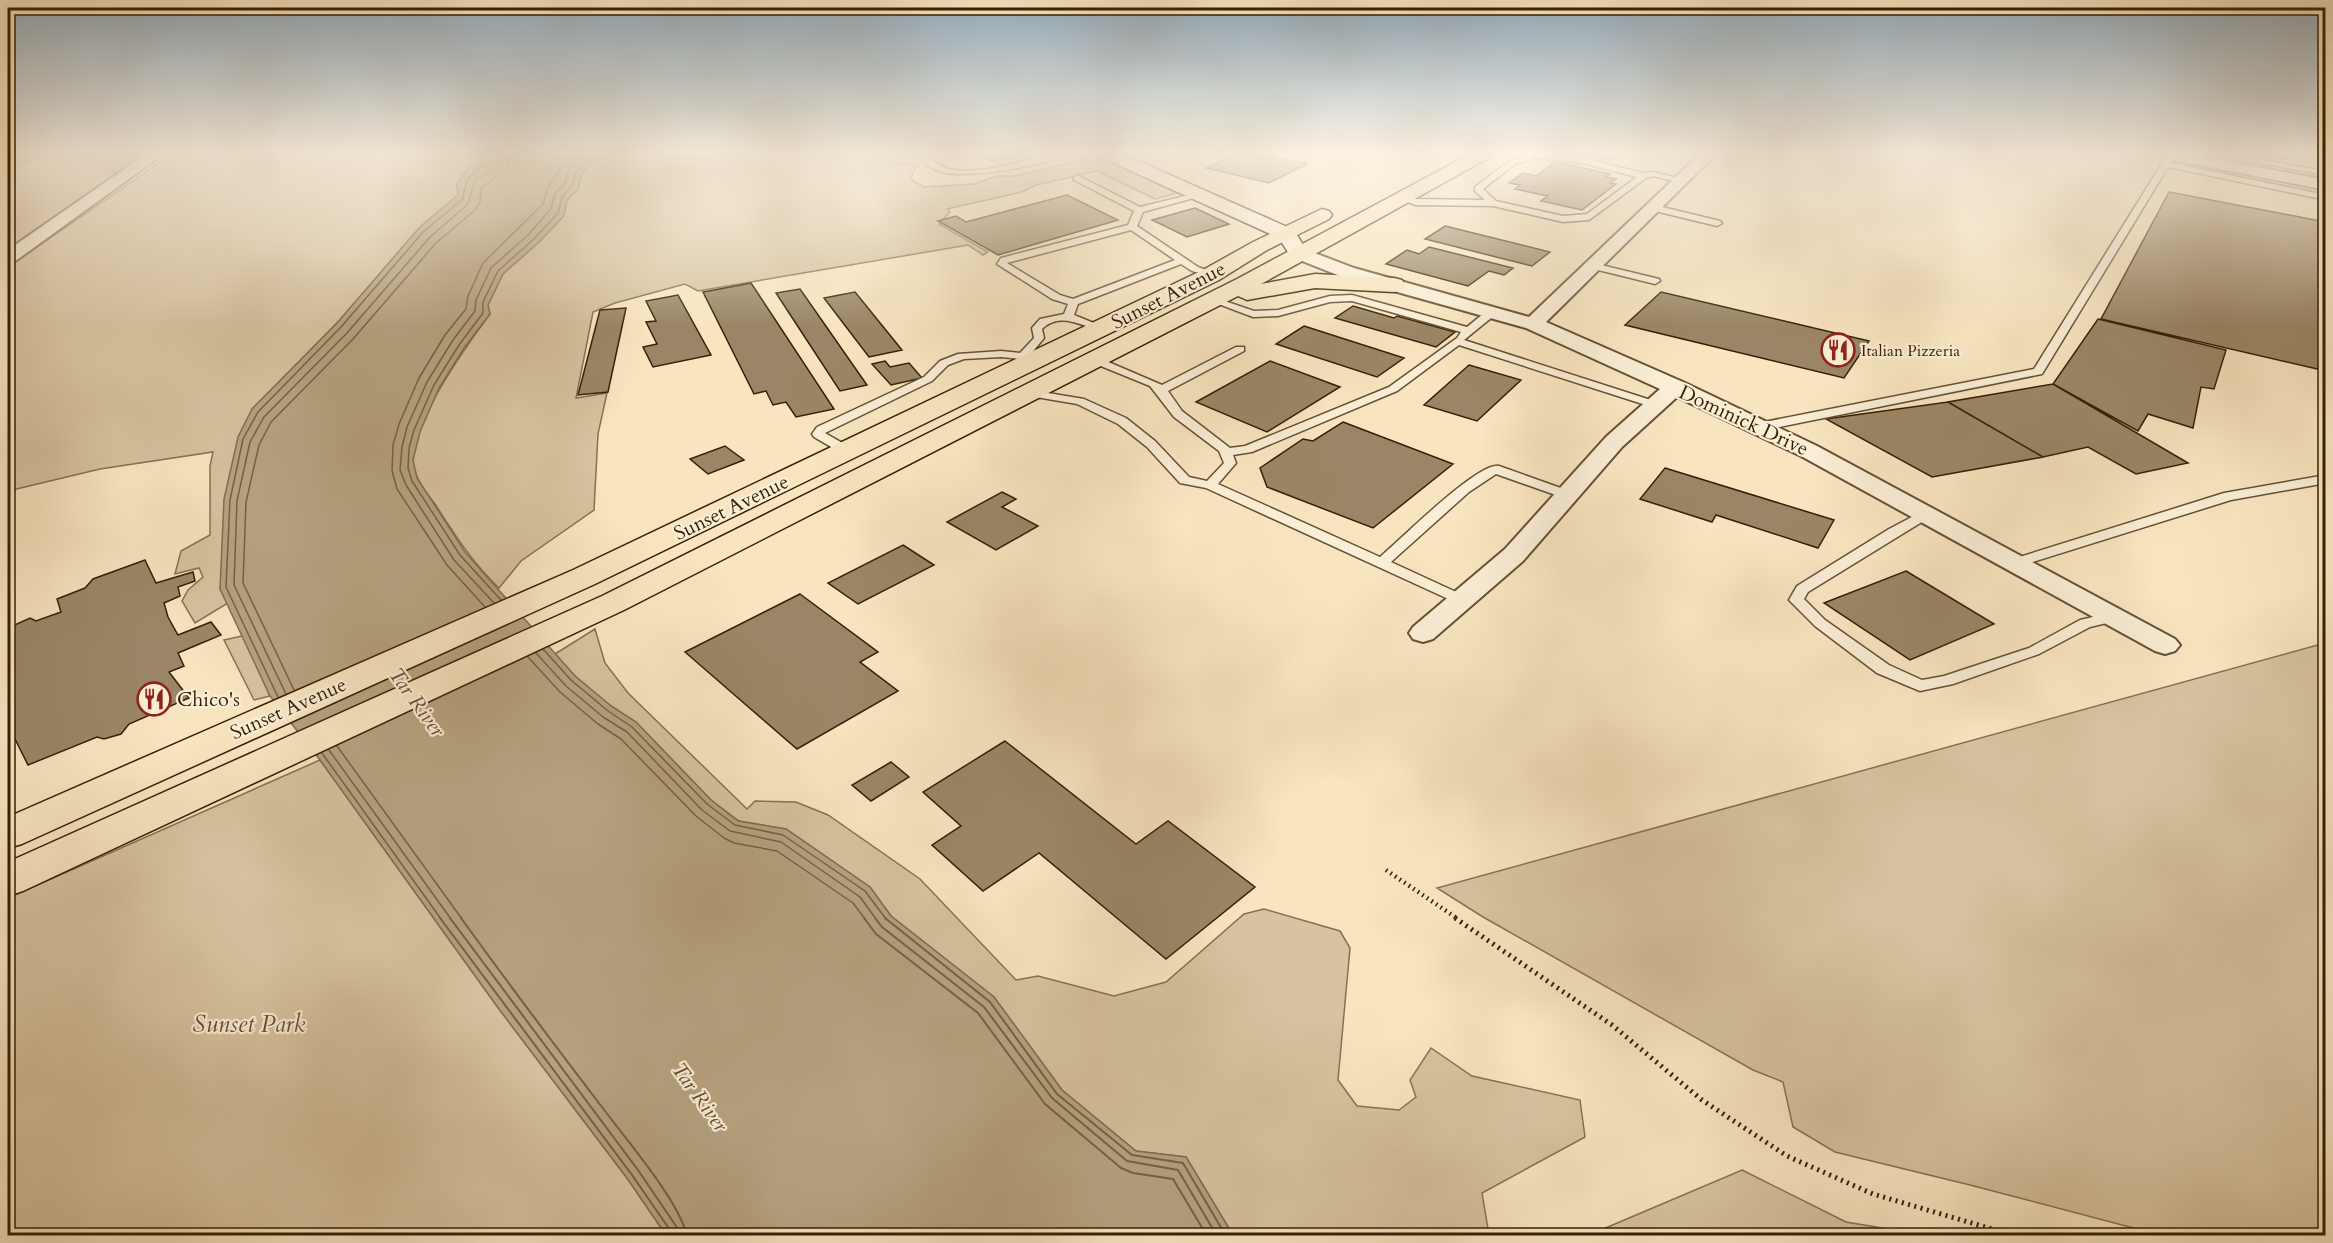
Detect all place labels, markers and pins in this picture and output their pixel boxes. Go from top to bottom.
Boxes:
restaurant icon: Italian Pizzeria [1820,332,1856,368]
place label: Italian Pizzeria [1861,340,1960,362]
restaurant icon: Chico's [136,681,172,717]
place label: Chico's [177,686,240,713]

